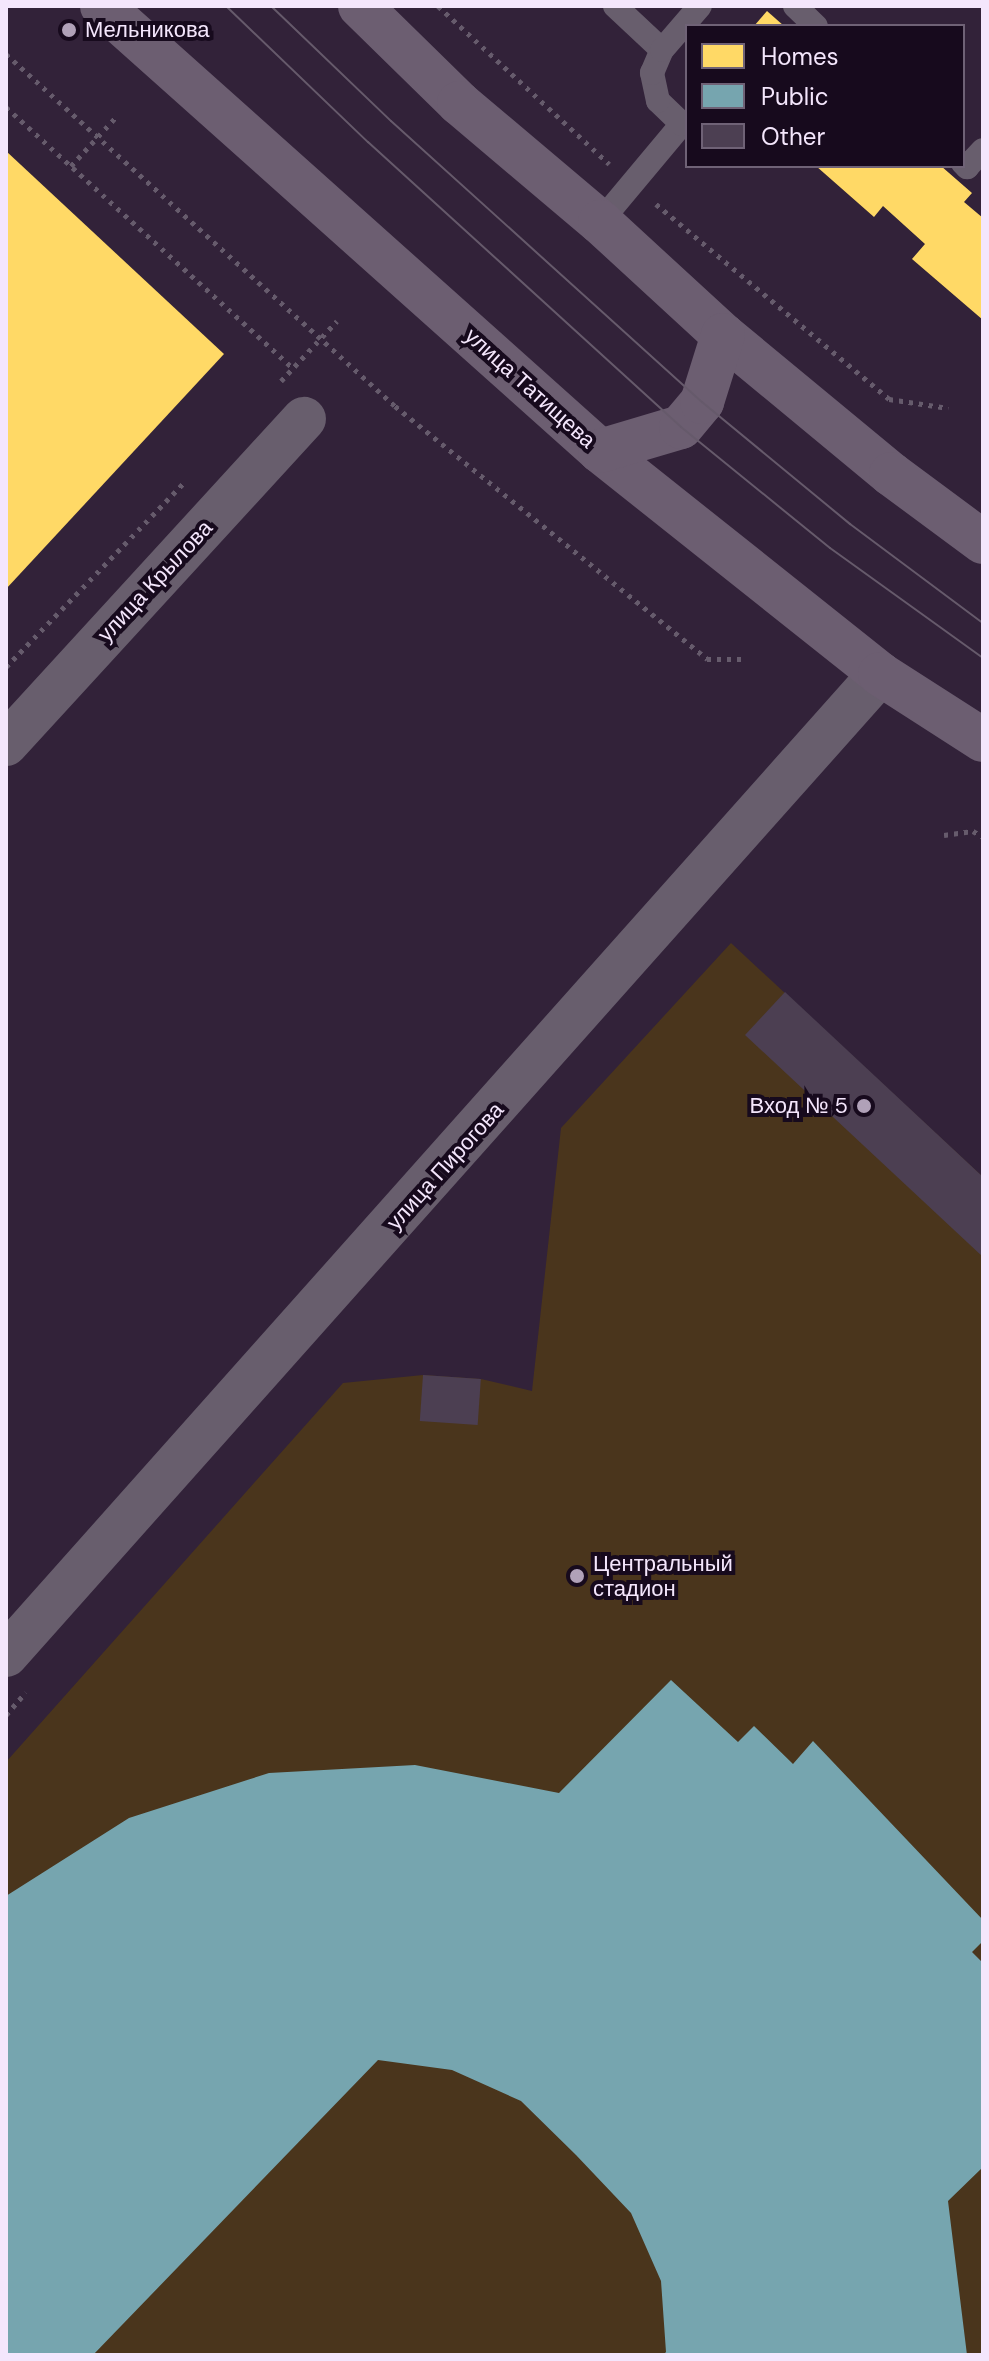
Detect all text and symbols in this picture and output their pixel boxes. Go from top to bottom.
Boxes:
place label: Мельникова [85,17,210,43]
marker: Мельникова [60,21,78,39]
legend [685,24,965,168]
text: Homes [761,41,839,72]
text: Public [761,81,829,112]
text: Other [761,121,825,152]
street label: улица Татищева [459,322,601,454]
street label: улица Крылова [92,515,218,647]
place label: Вход № 5 [750,1093,848,1119]
street label: улица Пирогова [381,1097,509,1235]
marker: Вход № 5 [855,1097,873,1115]
place label: Центральный стадион [593,1550,733,1602]
marker: Центральный стадион [568,1567,586,1585]

